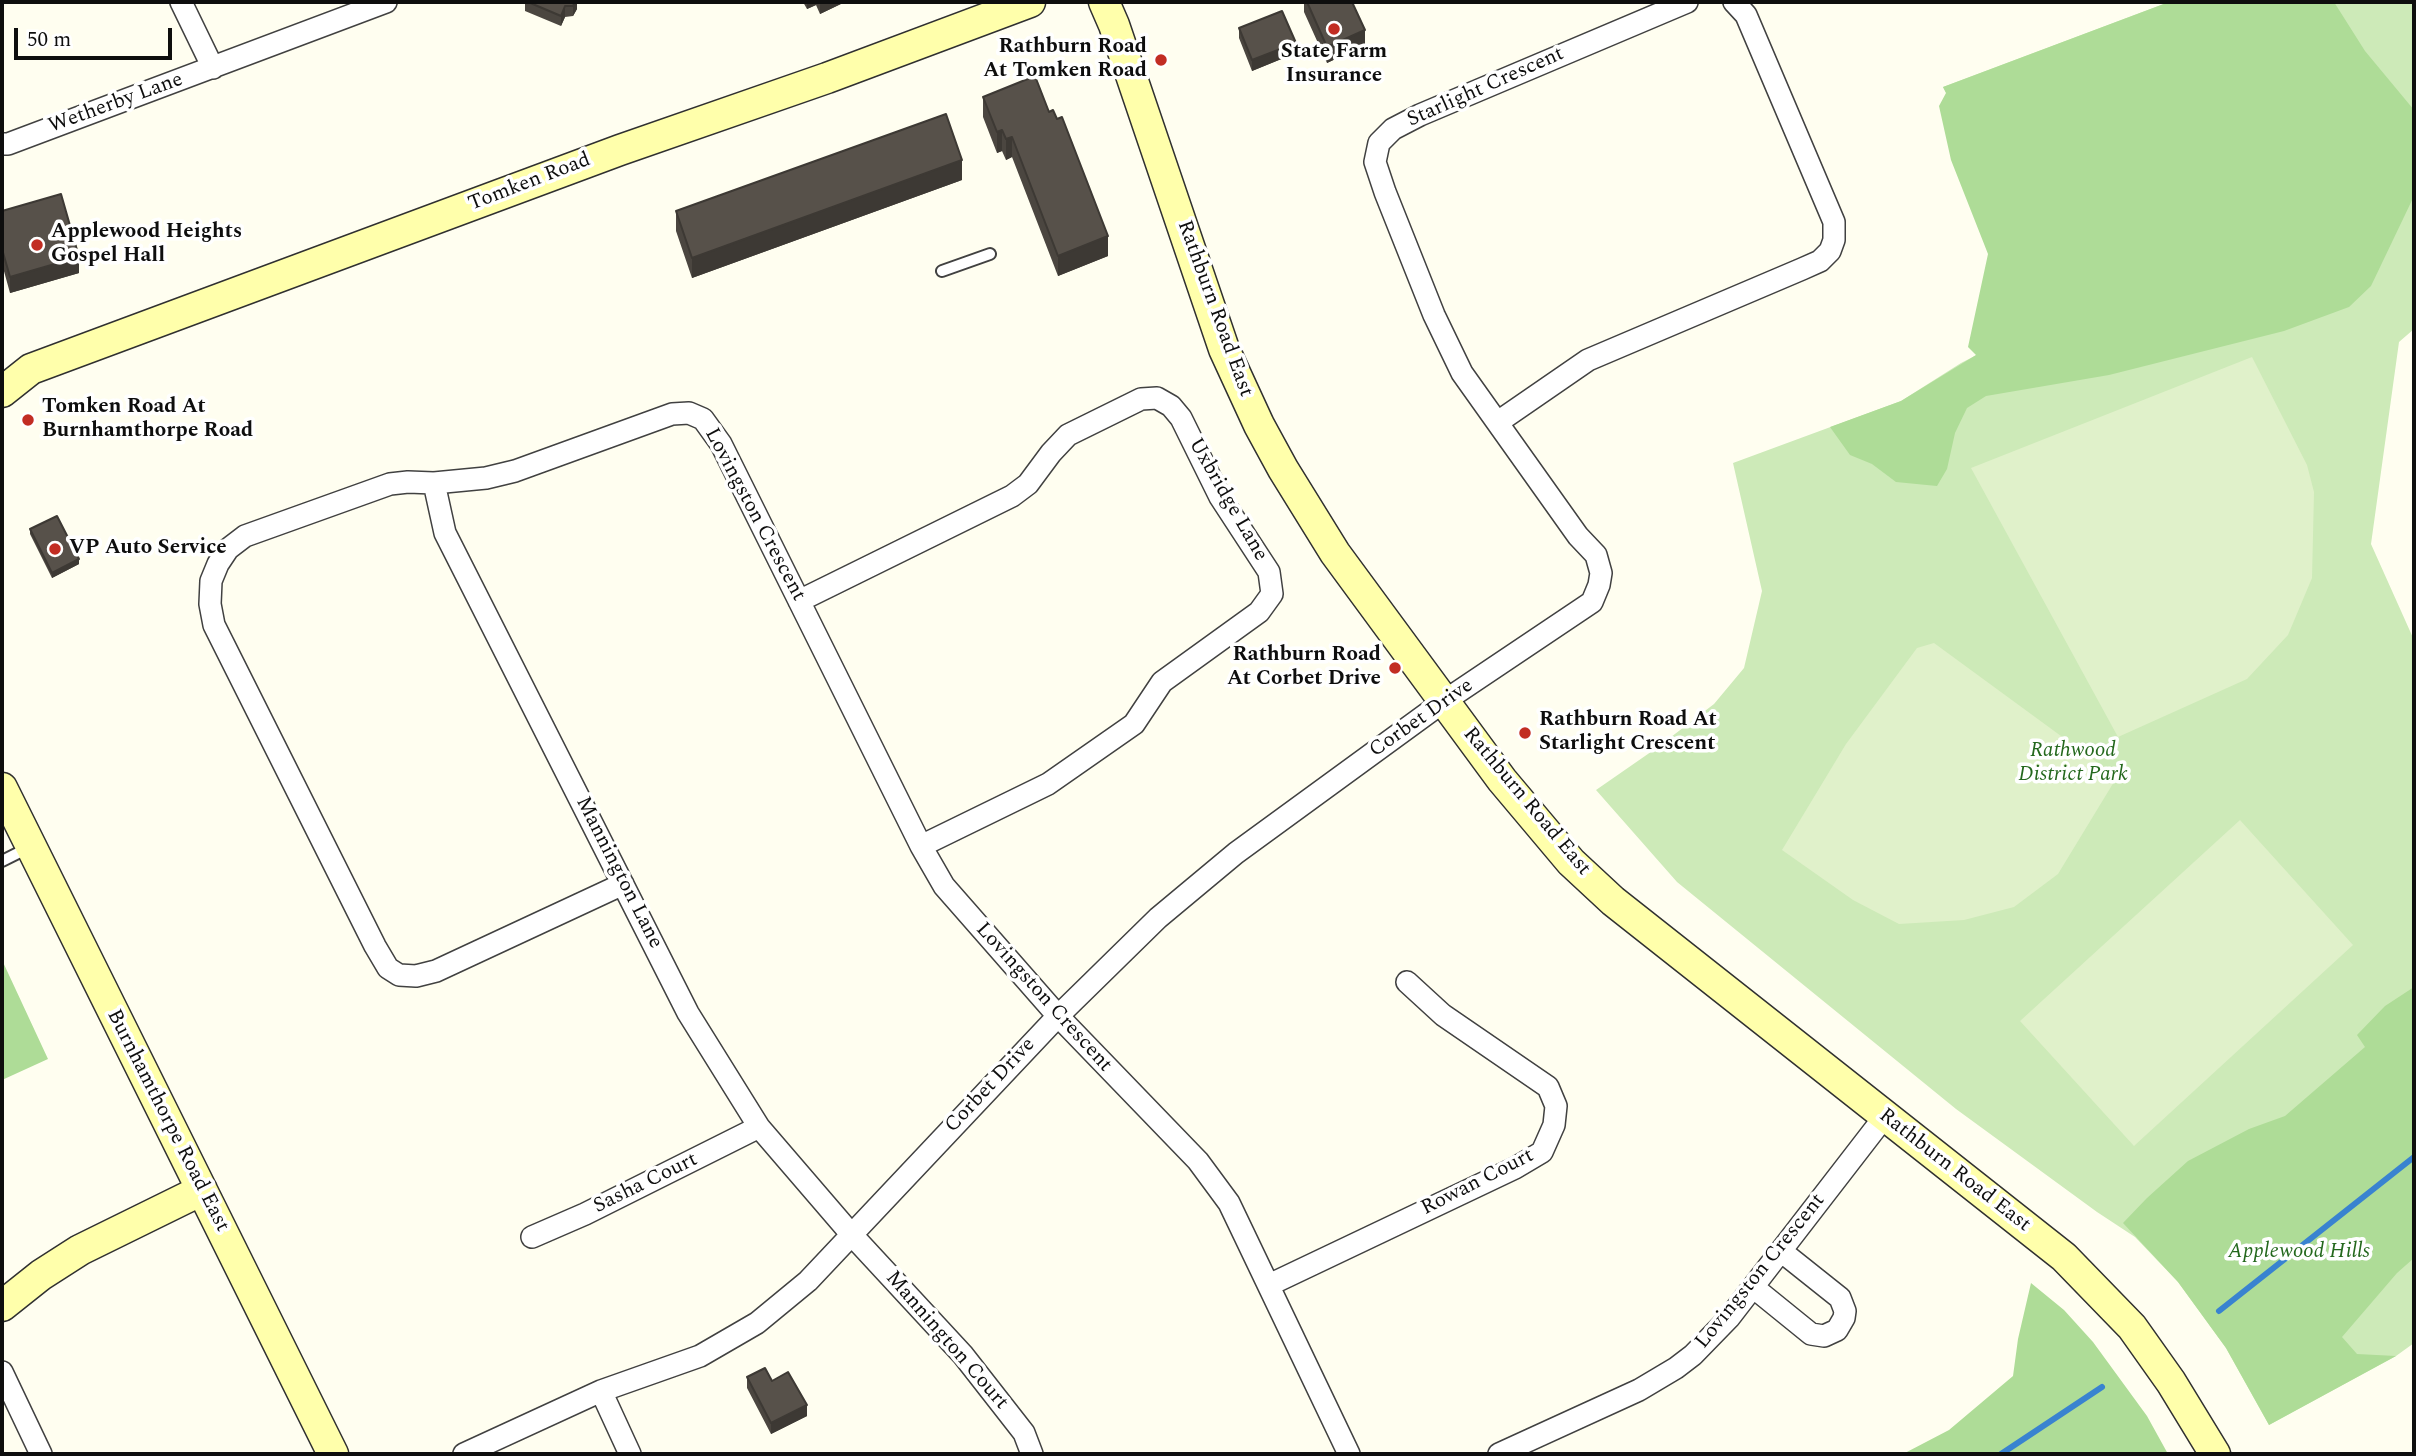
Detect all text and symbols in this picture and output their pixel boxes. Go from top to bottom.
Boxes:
scale bar [18,14,175,58]
marker: State Farm Insurance [1326,21,1342,37]
text: 50 m [27,24,71,56]
place label: Rathburn Road At Tomken Road [983,35,1147,85]
place label: State Farm Insurance [1281,40,1387,90]
street label: Starlight Crescent [1404,42,1568,134]
marker: Rathburn Road At Tomken Road [1153,52,1169,68]
street label: Wetherby Lane [45,68,187,140]
street label: Tomken Road [465,148,595,218]
street label: Rathburn Road East [1170,217,1258,401]
place label: Applewood Heights Gospel Hall [51,220,242,270]
marker: Applewood Heights Gospel Hall [29,237,45,253]
place label: Tomken Road At Burnhamthorpe Road [42,395,253,445]
marker: Tomken Road At Burnhamthorpe Road [20,412,36,428]
street label: Lovingston Crescent [698,424,810,606]
street label: Uxbridge Lane [1182,434,1272,566]
place label: VP Auto Service [69,536,227,562]
marker: VP Auto Service [47,541,63,557]
place label: Rathburn Road At Corbet Drive [1227,643,1381,693]
marker: Rathburn Road At Corbet Drive [1387,660,1403,676]
street label: Corbet Drive [1365,674,1479,764]
place label: Rathburn Road At Starlight Crescent [1539,708,1717,758]
street label: Rathburn Road East [1457,723,1595,881]
marker: Rathburn Road At Starlight Crescent [1517,725,1533,741]
park label: Rathwood District Park [2018,739,2128,789]
street label: Mannington Lane [569,793,667,953]
street label: Lovingston Crescent [969,918,1117,1078]
street label: Burnhamthorpe Road East [100,1006,234,1236]
street label: Corbet Drive [941,1033,1041,1139]
street label: Rathburn Road East [1873,1104,2035,1238]
street label: Rowan Court [1418,1144,1538,1222]
street label: Sasha Court [590,1148,702,1220]
street label: Lovingston Crescent [1691,1189,1831,1355]
park label: Applewood Hills [2228,1240,2370,1266]
street label: Mannington Court [879,1267,1013,1415]

